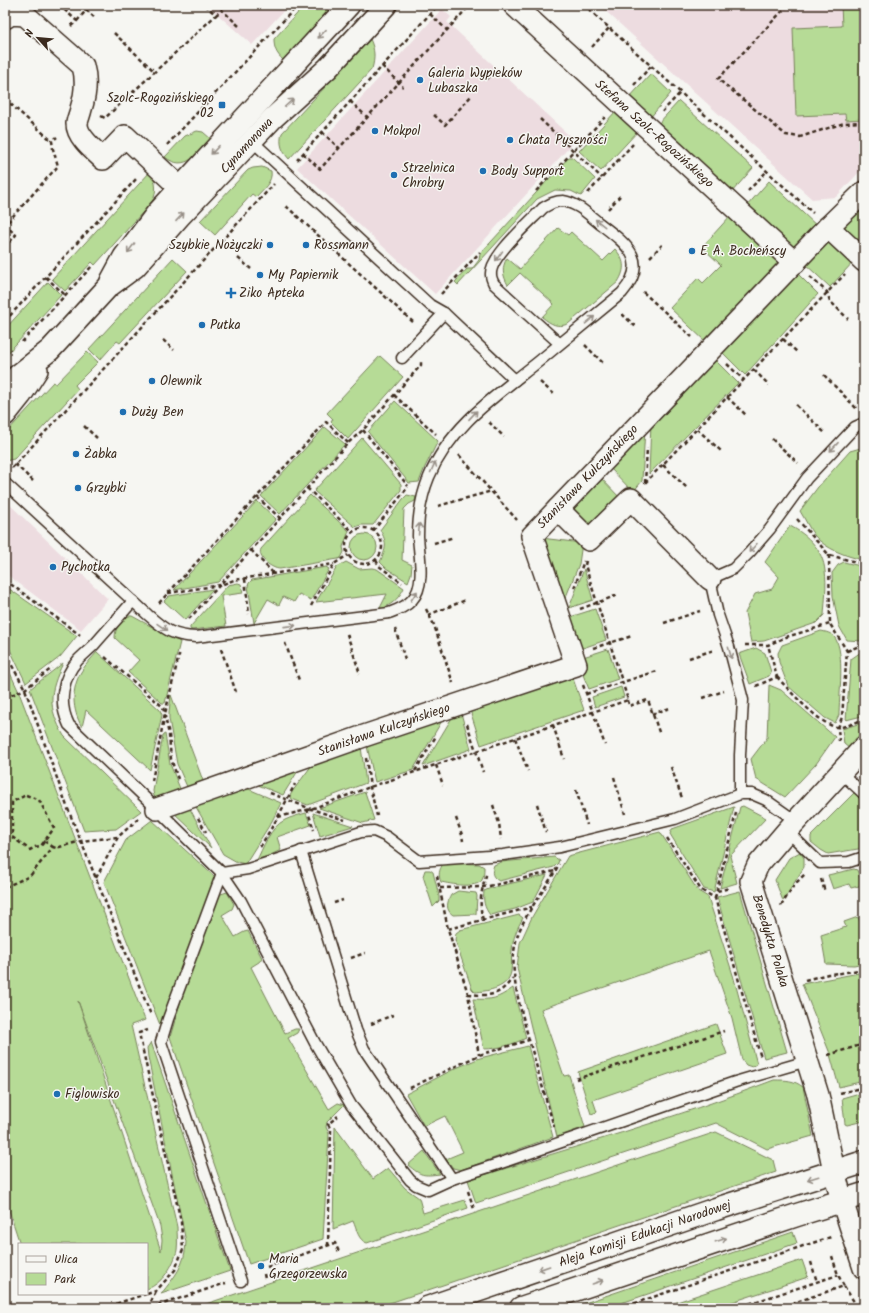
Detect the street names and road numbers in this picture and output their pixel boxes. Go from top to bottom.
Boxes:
street label: Stefana Szolc-Rogozińskiego [590,75,718,194]
street label: Cynamonowa [215,113,279,179]
street label: Stanisława Kulczyńskiego [532,420,644,534]
street label: Stanisława Kulczyńskiego [315,697,453,763]
street label: Benedykta Polaka [746,892,794,990]
street label: Aleja Komisji Edukacji Narodowej [556,1194,735,1273]

